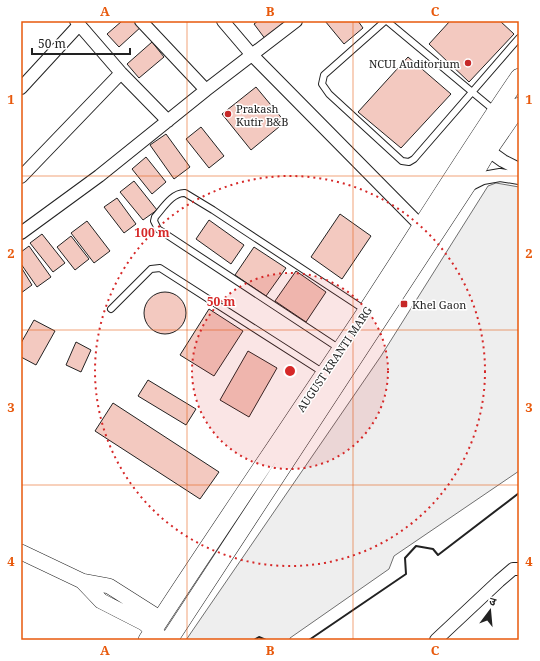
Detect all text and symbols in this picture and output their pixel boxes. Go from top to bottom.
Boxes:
text: A [100,2,110,20]
text: B [266,2,275,20]
text: C [431,2,440,20]
scale bar [32,30,130,56]
text: 50 m [38,35,66,52]
place label: NCUI Auditorium [369,56,461,71]
marker: NCUI Auditorium [463,58,473,68]
text: 1 [7,90,15,108]
text: 1 [525,90,533,108]
place label: Prakash Kutir B&B [236,101,288,129]
marker: Prakash Kutir B&B [223,109,233,119]
text: 100 m [134,224,170,241]
text: 2 [7,244,15,262]
text: 2 [525,244,533,262]
text: 50 m [207,293,235,310]
place label: Khel Gaon [412,297,466,312]
marker: Khel Gaon [399,299,409,309]
street label: AUGUST KRANTI MARG [293,303,375,415]
centre of rings [283,364,297,378]
text: 3 [7,398,15,416]
text: 3 [525,398,533,416]
text: 4 [7,552,15,570]
text: 4 [525,552,533,570]
north arrow [470,591,510,631]
text: उ [488,593,499,609]
text: A [100,641,110,659]
text: B [266,641,275,659]
text: C [431,641,440,659]

